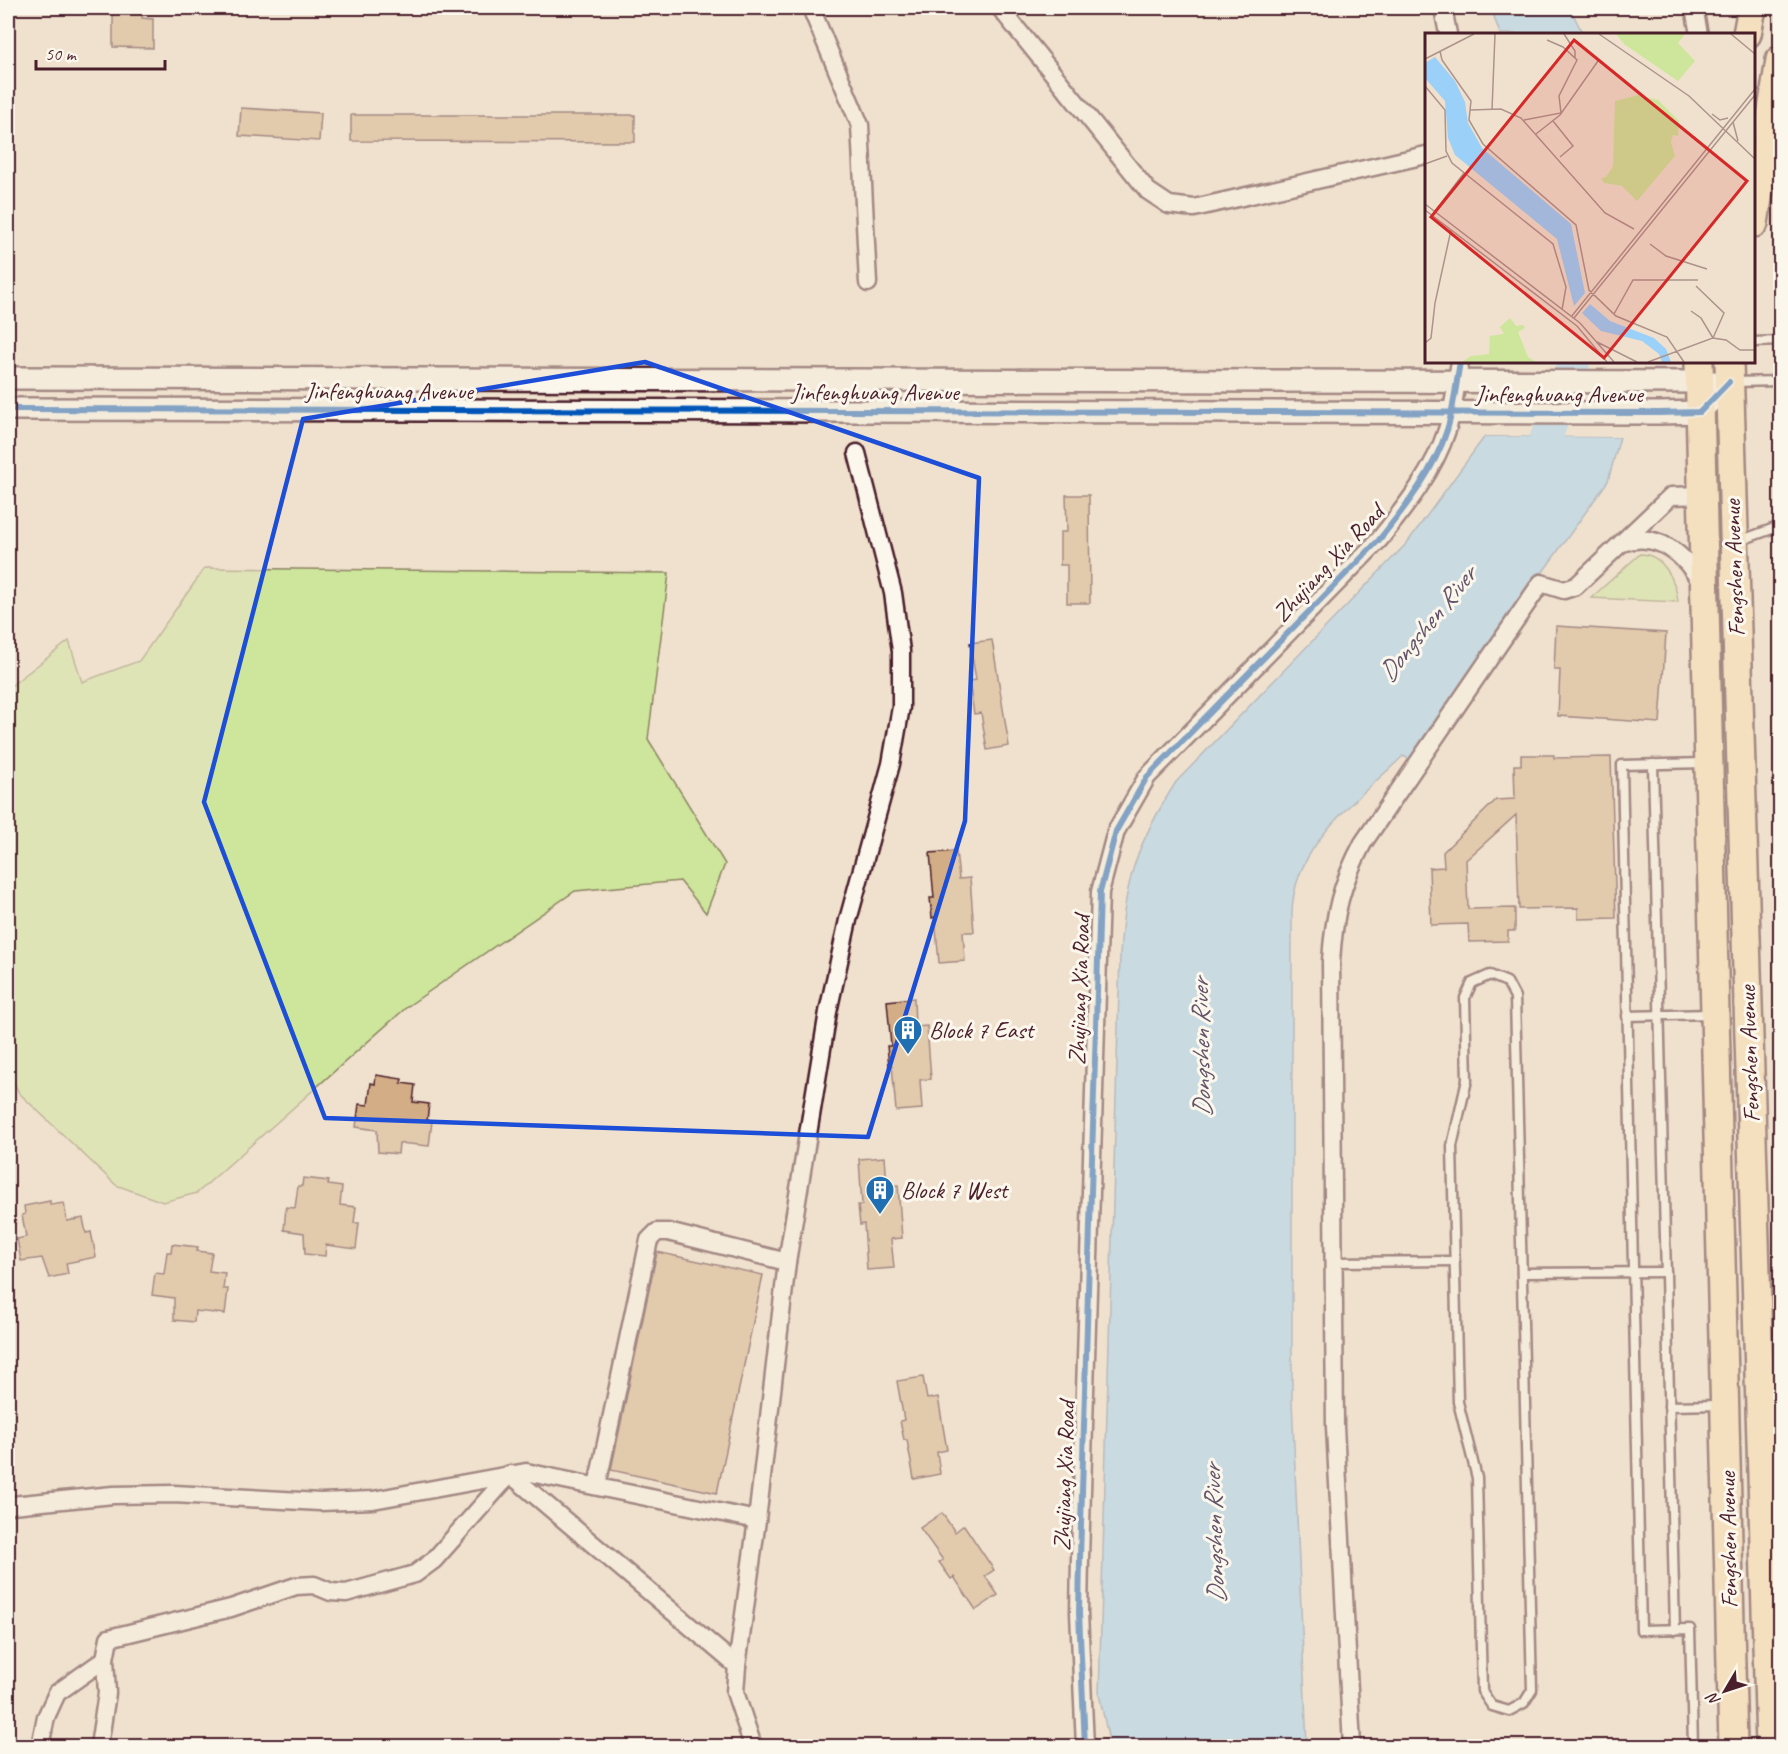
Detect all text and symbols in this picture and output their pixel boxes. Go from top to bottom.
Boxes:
scale bar [36,33,165,71]
inset map [1425,33,1755,363]
text: 50 m [45,43,78,65]
street label: Jinfenghuang Avenue [304,376,475,406]
street label: Jinfenghuang Avenue [790,377,961,407]
street label: Jinfenghuang Avenue [1474,379,1645,409]
street label: Zhujiang Xia Road [1266,495,1393,628]
street label: Fengshen Avenue [1717,497,1751,637]
water label: Dongshen River [1371,556,1486,688]
street label: Zhujiang Xia Road [1061,911,1097,1065]
water label: Dongshen River [1183,974,1219,1117]
street label: Fengshen Avenue [1732,983,1766,1123]
building icon: Block 7 East [892,1014,924,1056]
place label: Block 7 East [929,1015,1035,1045]
building icon: Block 7 West [864,1174,896,1216]
place label: Block 7 West [901,1175,1009,1205]
street label: Zhujiang Xia Road [1046,1397,1082,1551]
water label: Dongshen River [1195,1460,1233,1604]
street label: Fengshen Avenue [1712,1469,1744,1608]
north arrow [1695,1661,1755,1721]
text: N [1701,1687,1725,1710]

